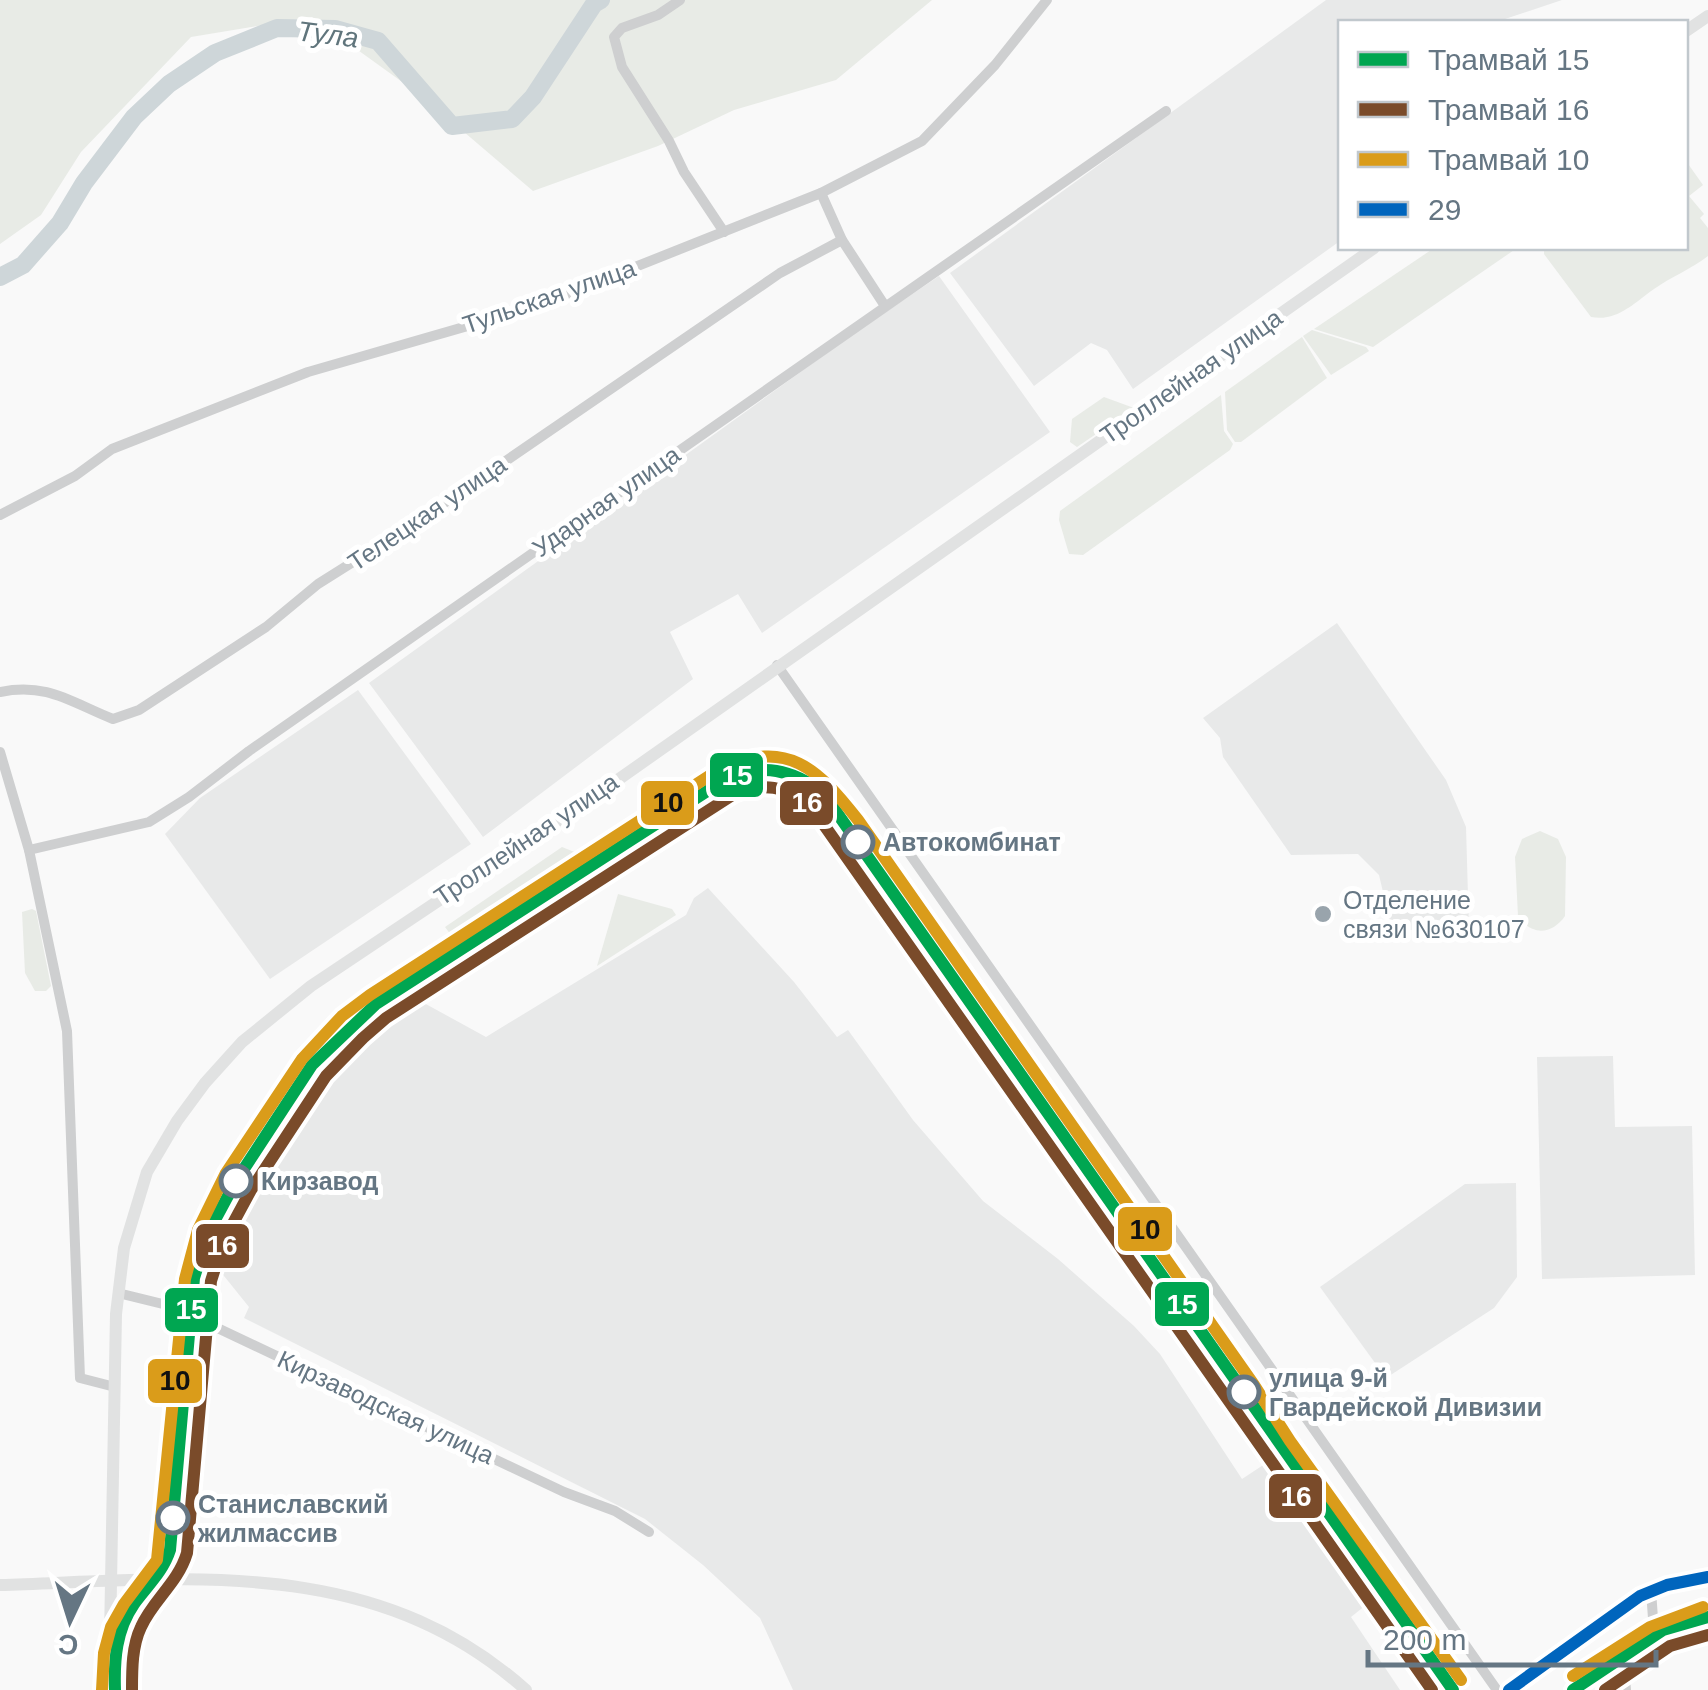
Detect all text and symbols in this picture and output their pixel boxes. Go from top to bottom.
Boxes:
water label: Тула [296,15,360,54]
legend [1338,20,1688,250]
text: Трамвай 15 [1428,43,1589,76]
text: Трамвай 16 [1428,93,1589,126]
text: Трамвай 10 [1428,143,1589,176]
text: 29 [1428,193,1461,226]
street label: Тульская улица [459,253,639,339]
street label: Троллейная улица [1095,303,1287,449]
street label: Ударная улица [527,440,685,562]
street label: Телецкая улица [343,450,511,576]
line badge: 15 [708,751,765,799]
text: 15 [721,760,753,791]
street label: Троллейная улица [429,767,623,911]
line badge: 10 [639,779,696,827]
line badge: 16 [778,779,835,827]
text: 10 [652,787,684,818]
text: 16 [791,787,823,818]
marker: Автокомбинат [842,826,874,858]
place label: Автокомбинат [883,828,1061,856]
place label: Отделение связи №630107 [1343,886,1525,943]
marker: Отделение связи №630107 [1312,903,1334,925]
marker: Кирзавод [220,1165,252,1197]
place label: Кирзавод [261,1167,379,1195]
line badge: 10 [1116,1205,1174,1253]
text: 10 [1129,1214,1161,1245]
line badge: 16 [194,1222,251,1270]
text: 16 [206,1230,238,1261]
line badge: 15 [1153,1280,1211,1328]
line badge: 15 [163,1286,220,1334]
text: 15 [1166,1289,1198,1320]
text: 15 [175,1294,207,1325]
street label: Кирзаводская улица [273,1345,499,1470]
line badge: 10 [146,1357,204,1405]
place label: улица 9-й Гвардейской Дивизии [1269,1364,1542,1421]
text: 10 [159,1365,191,1396]
marker: улица 9-й Гвардейской Дивизии [1228,1376,1260,1408]
line badge: 16 [1267,1472,1324,1520]
text: 16 [1280,1481,1312,1512]
place label: Станиславский жилмассив [197,1490,388,1547]
marker: Станиславский жилмассив [157,1502,189,1534]
north arrow [20,1570,120,1670]
scale bar [1368,1605,1656,1667]
text: 200 m [1383,1623,1466,1656]
text: С [57,1628,79,1661]

